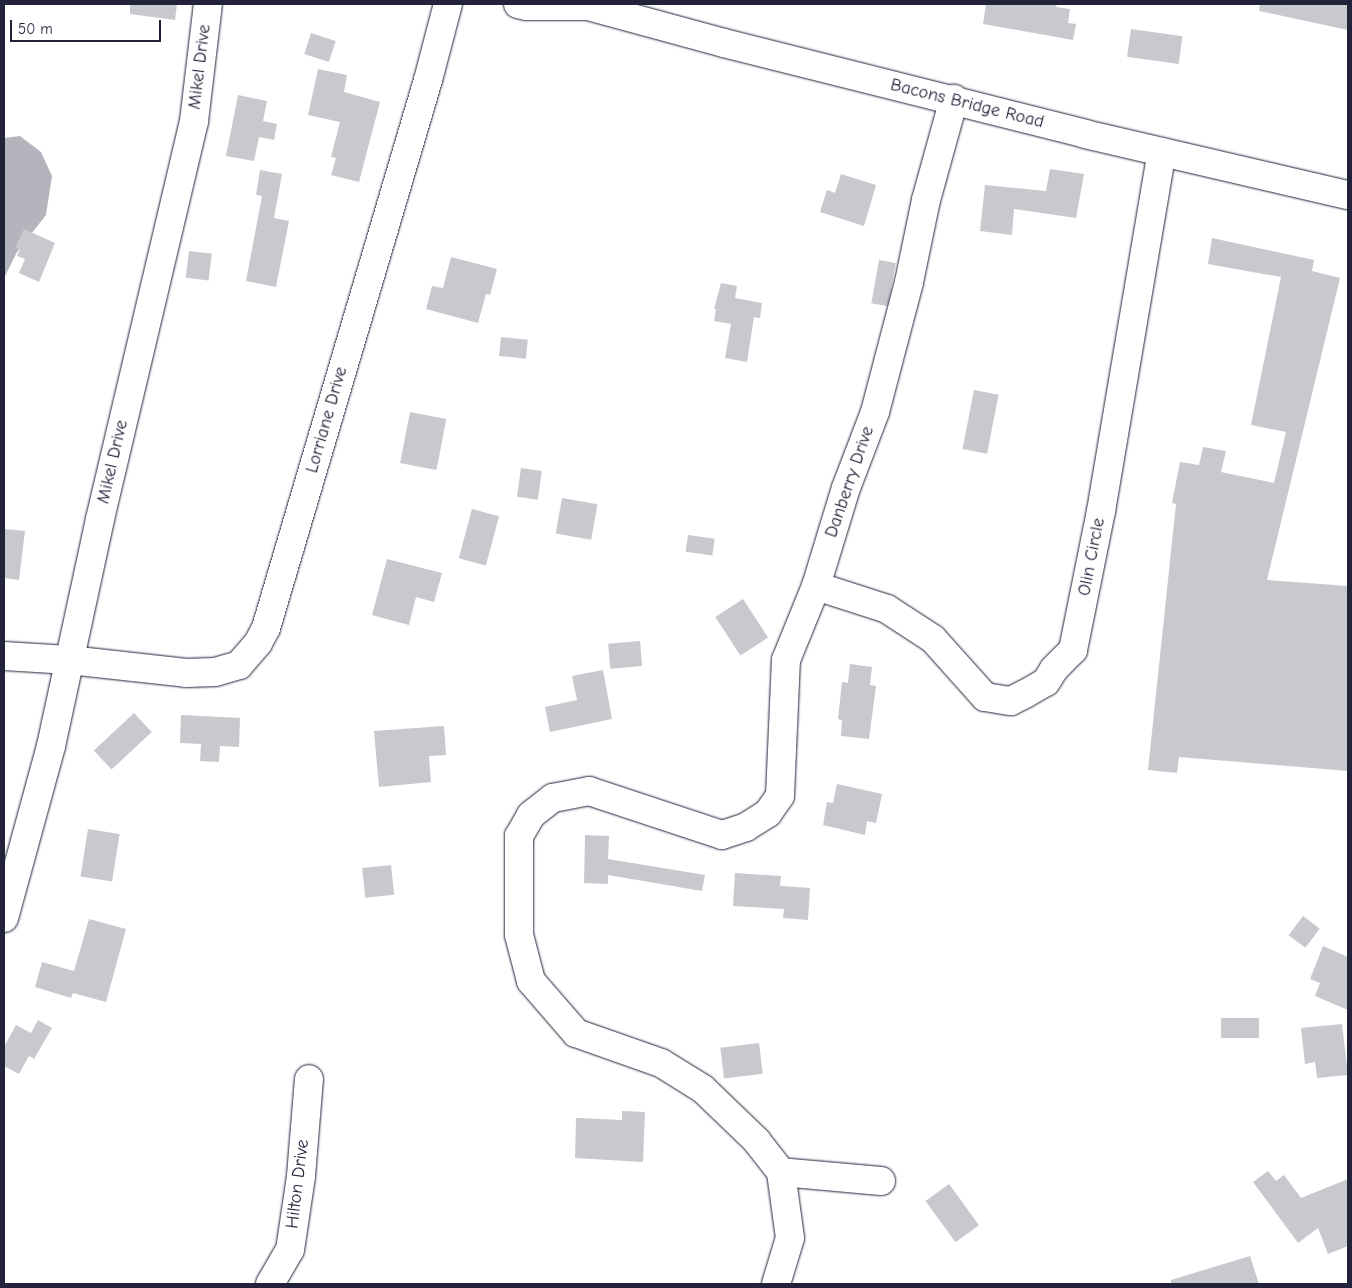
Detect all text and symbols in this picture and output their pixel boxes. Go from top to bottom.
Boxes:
scale bar [12,10,164,42]
text: 50 m [18,20,53,38]
street label: Mikel Drive [184,23,216,111]
street label: Bacons Bridge Road [888,74,1046,134]
street label: Lorriane Drive [302,364,352,476]
street label: Mikel Drive [93,418,133,506]
street label: Danberry Drive [821,424,879,540]
street label: Olin Circle [1074,516,1110,598]
street label: Hilton Drive [282,1138,314,1230]

